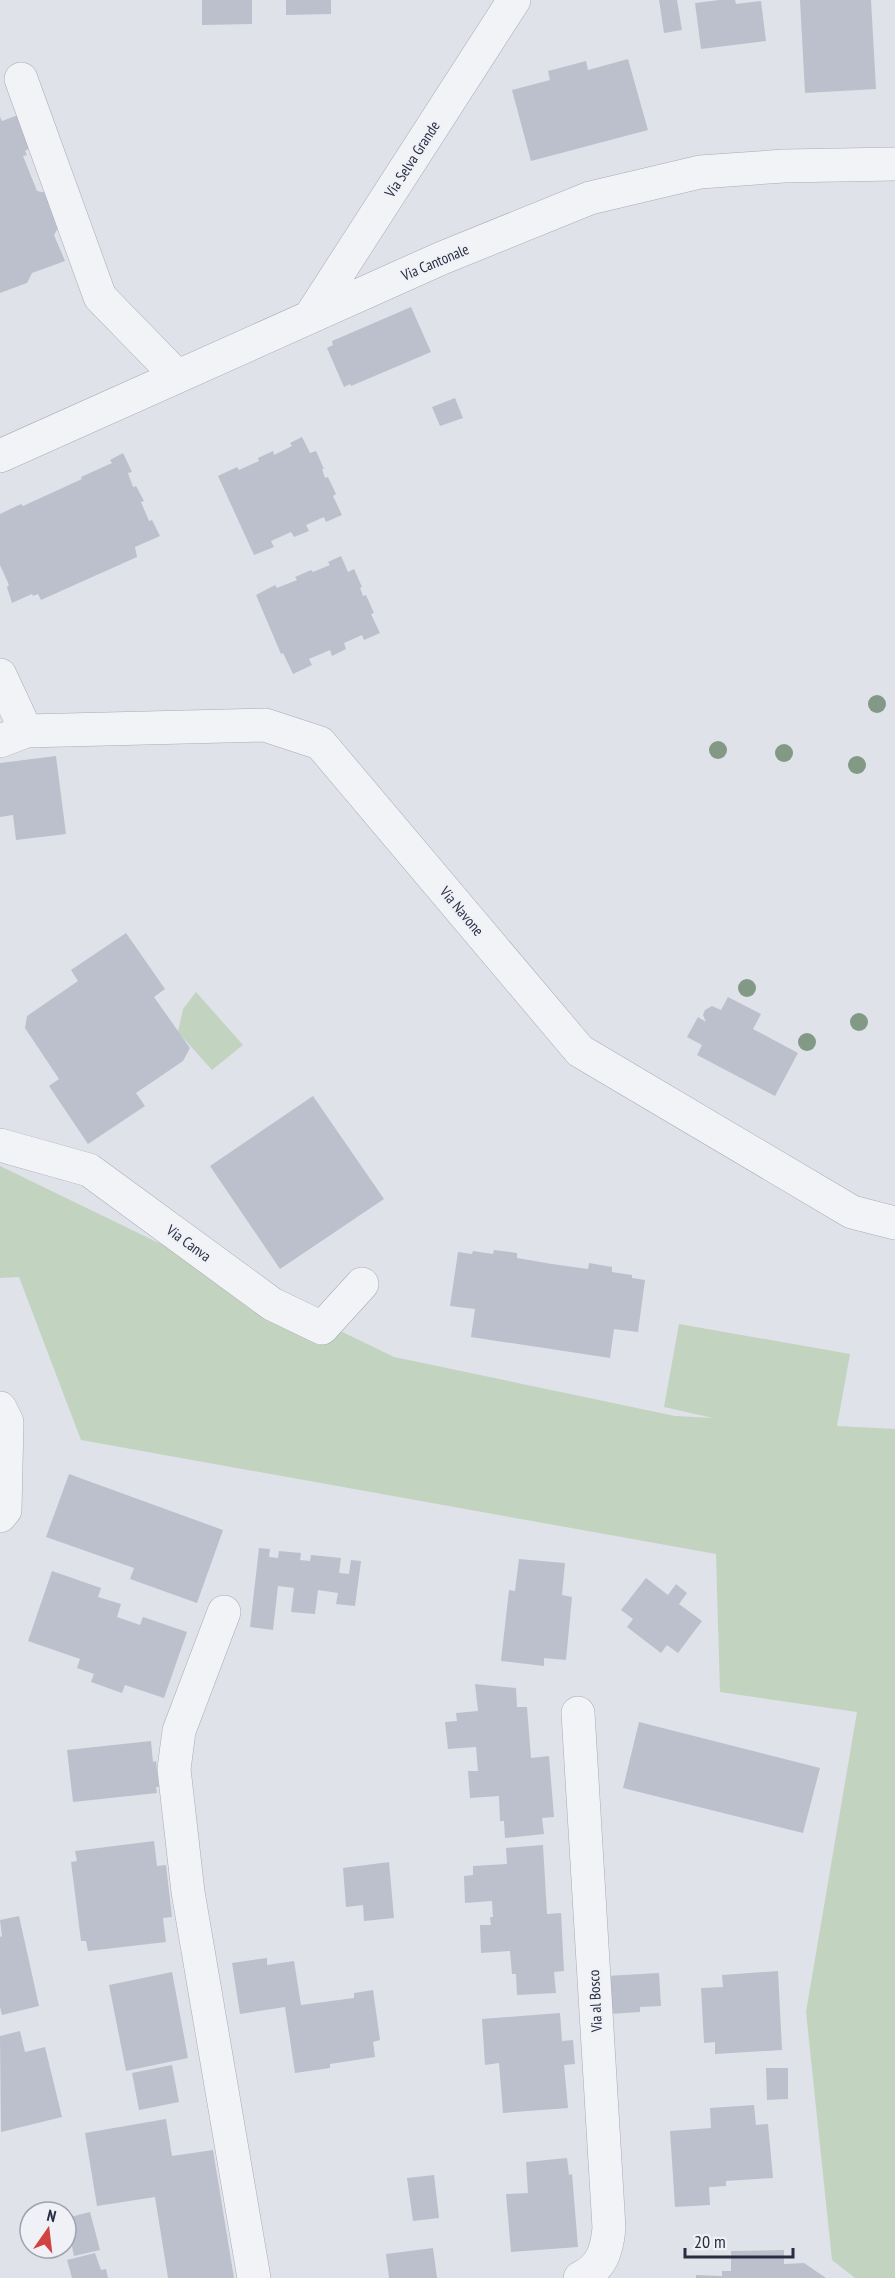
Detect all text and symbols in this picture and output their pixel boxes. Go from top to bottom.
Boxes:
street label: Via Selva Grande [380,117,444,202]
street label: Via Cantonale [398,239,472,285]
street label: Via Navone [435,882,488,940]
street label: Via Canva [162,1220,215,1266]
street label: Via al Bosco [584,1969,606,2034]
north arrow [18,2200,78,2260]
text: N [45,2205,58,2226]
scale bar [685,2221,793,2259]
text: 20 m [694,2230,726,2253]

